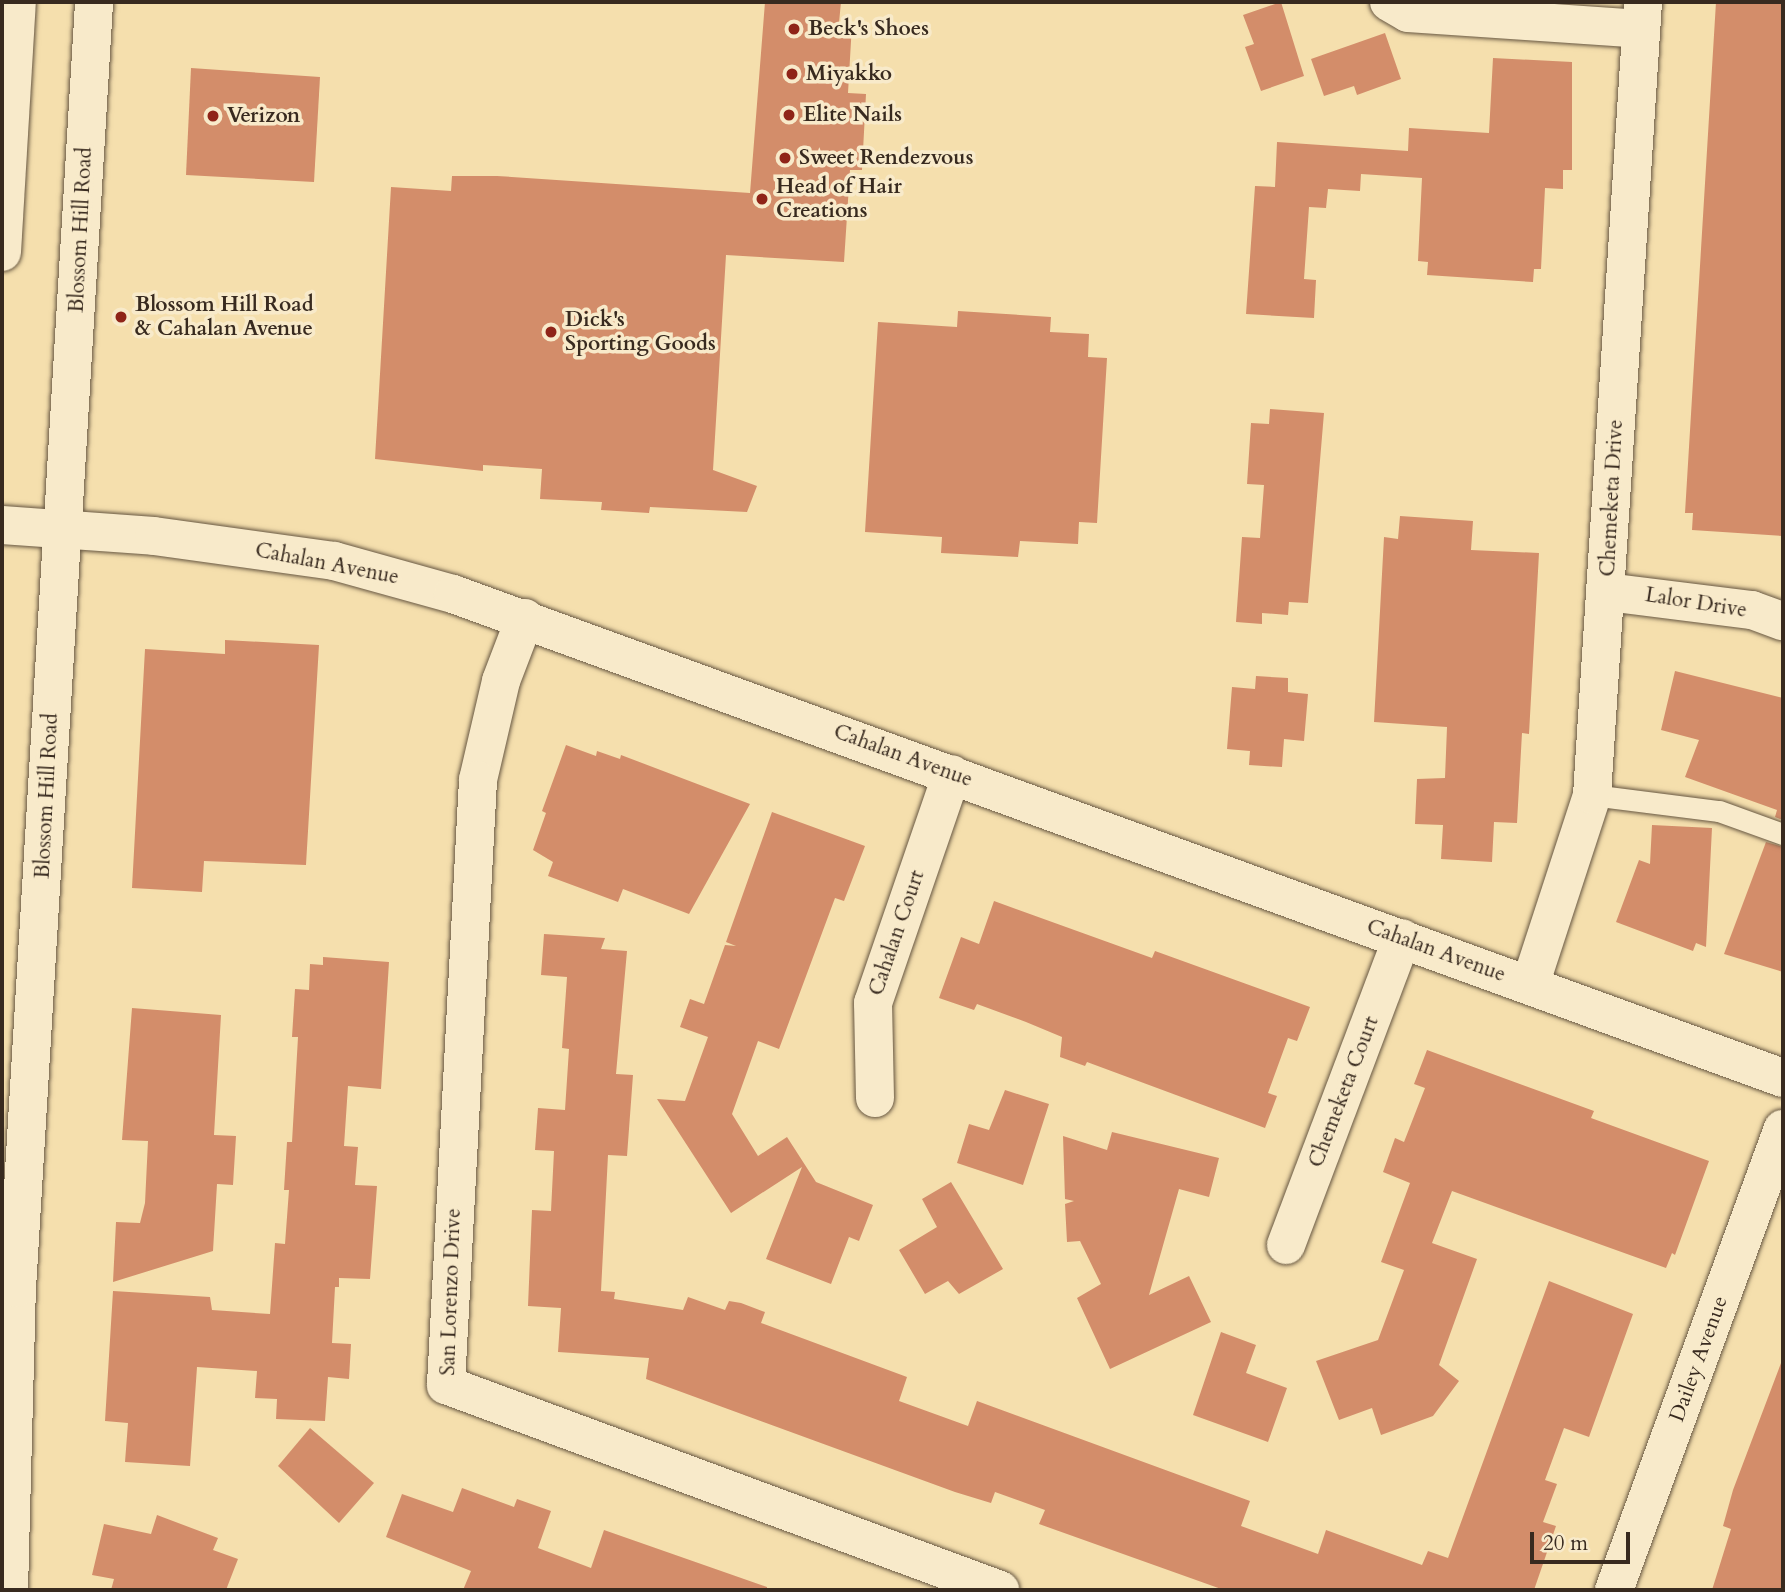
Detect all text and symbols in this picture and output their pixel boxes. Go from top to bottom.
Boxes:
place label: Beck's Shoes [808,16,929,42]
marker: Beck's Shoes [786,21,802,37]
place label: Miyakko [806,61,892,87]
marker: Miyakko [784,66,800,82]
place label: Elite Nails [803,102,902,128]
place label: Verizon [227,103,300,129]
marker: Elite Nails [781,107,797,123]
marker: Verizon [205,108,221,124]
place label: Sweet Rendezvous [799,145,973,171]
street label: Blossom Hill Road [64,147,98,313]
marker: Sweet Rendezvous [777,150,793,166]
place label: Head of Hair Creations [776,174,902,224]
marker: Head of Hair Creations [754,191,770,207]
place label: Blossom Hill Road & Cahalan Avenue [135,292,314,342]
place label: Dick's Sporting Goods [565,307,716,357]
marker: Blossom Hill Road & Cahalan Avenue [113,309,129,325]
marker: Dick's Sporting Goods [543,324,559,340]
street label: Chemeketa Drive [1595,419,1629,577]
street label: Cahalan Avenue [253,538,401,590]
street label: Lalor Drive [1643,583,1749,623]
street label: Blossom Hill Road [30,713,64,879]
street label: Cahalan Avenue [830,719,976,793]
street label: Cahalan Court [864,867,930,999]
street label: Cahalan Avenue [1363,914,1509,988]
street label: Chemeketa Court [1304,1013,1384,1171]
street label: San Lorenzo Drive [435,1208,467,1376]
street label: Dailey Avenue [1665,1293,1733,1425]
scale bar [1533,1518,1633,1562]
text: 20 m [1543,1529,1588,1558]

